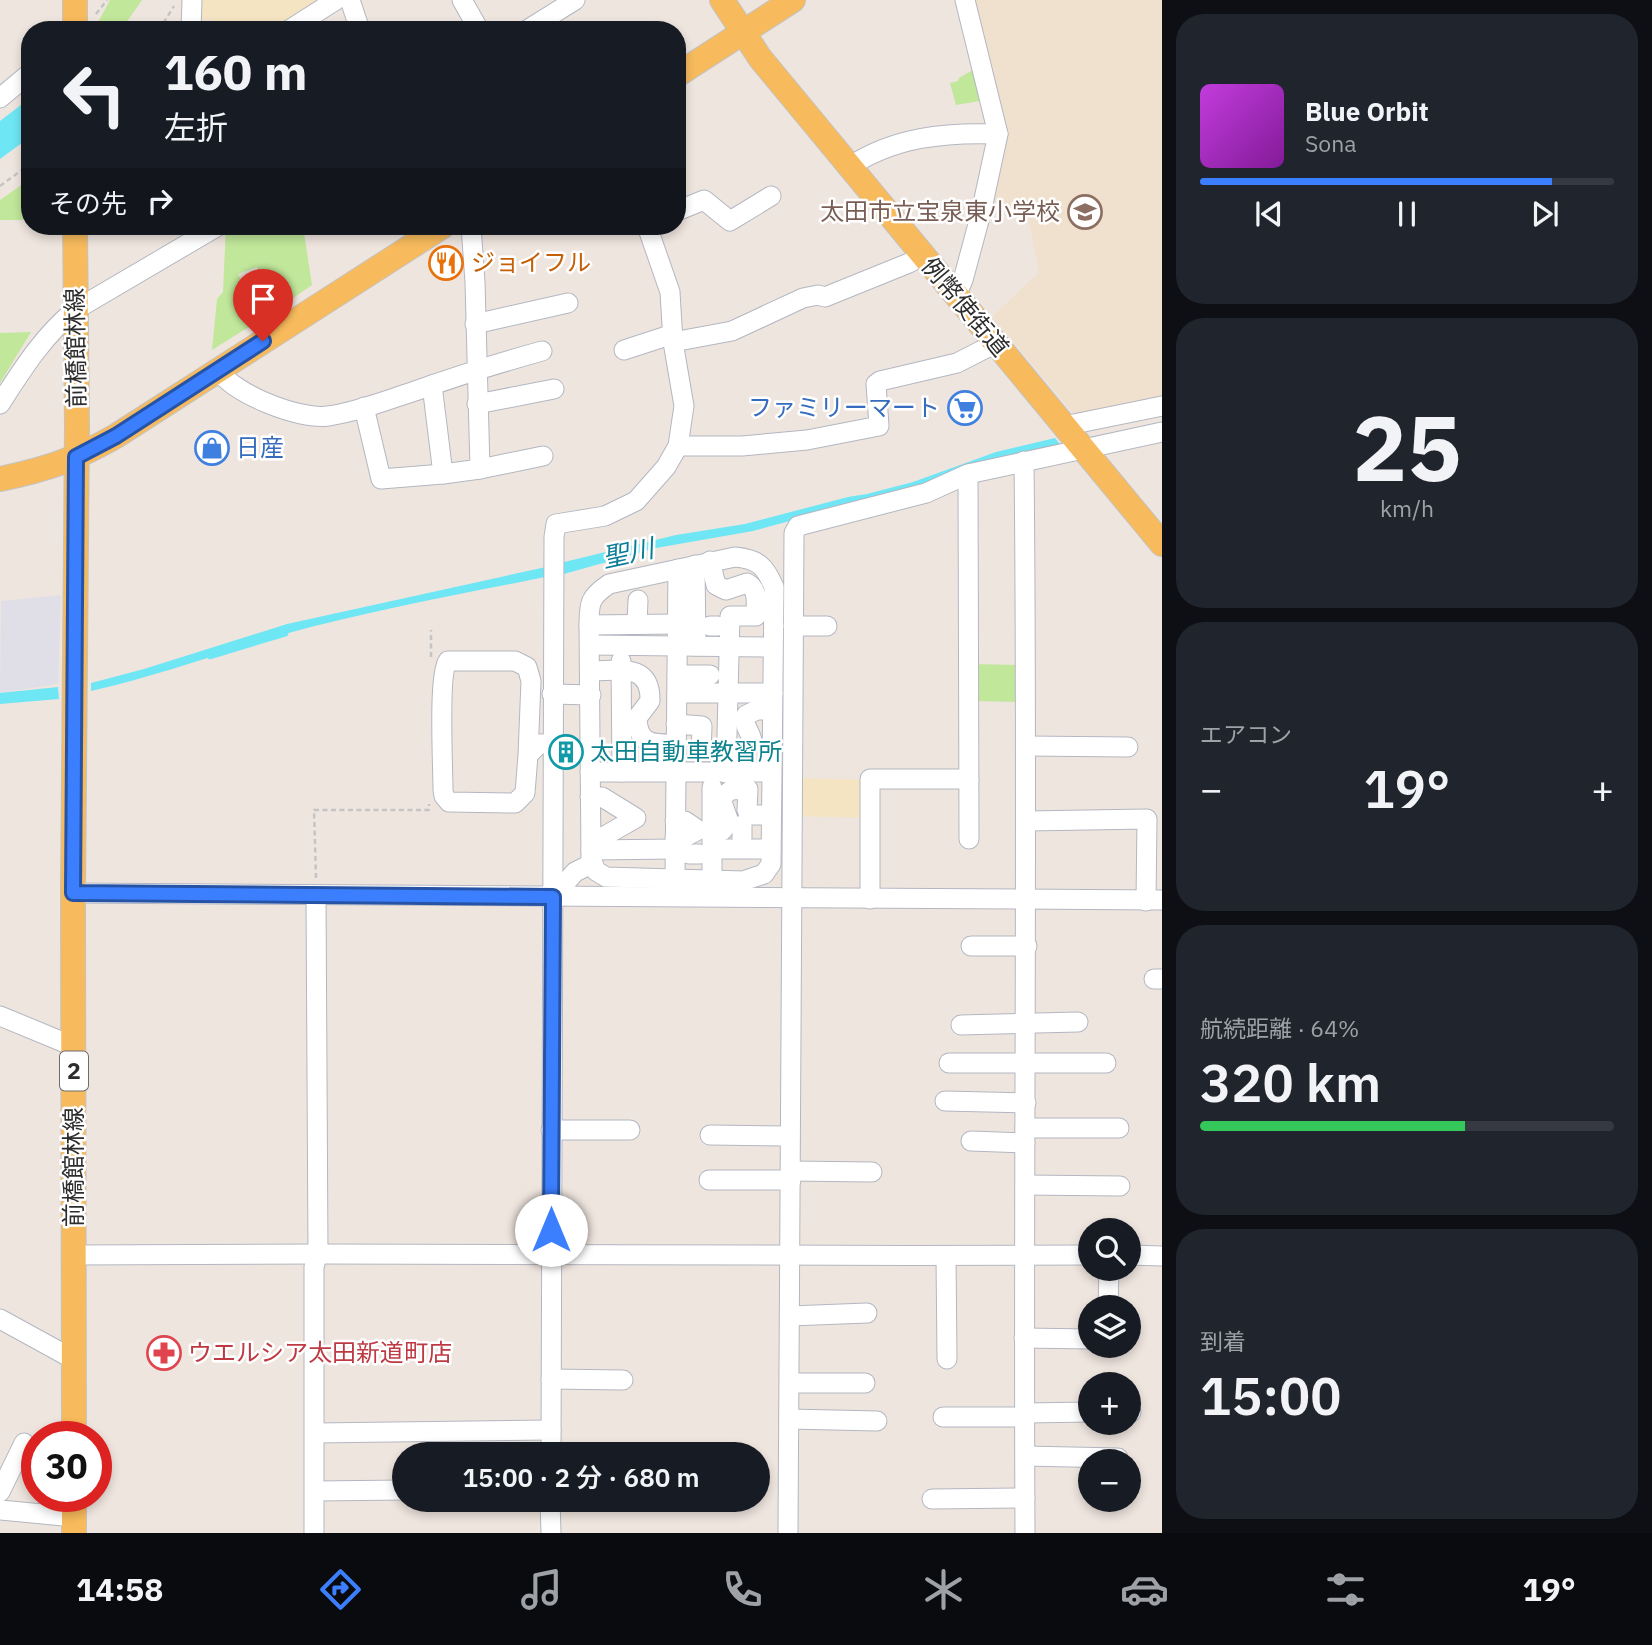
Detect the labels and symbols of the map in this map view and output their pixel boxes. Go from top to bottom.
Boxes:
school or university icon: 太田市立宝泉東小学校 [1066,193,1104,231]
place label: 太田市立宝泉東小学校 [820,195,1060,227]
restaurant icon: ジョイフル [427,244,465,282]
place label: ジョイフル [471,246,591,278]
street label: 例幣使街道 [915,250,1017,363]
pin [233,269,293,341]
street label: 前橋館林線 [58,288,92,408]
supermarket icon: ファミリーマート [946,389,984,427]
place label: ファミリーマート [748,391,940,423]
shop icon: 日産 [193,429,231,467]
place label: 日産 [236,431,284,463]
water label: 聖川 [599,529,660,574]
building icon: 太田自動車教習所 [547,733,585,771]
place label: 太田自動車教習所 [590,735,782,767]
road number: 2 [60,1052,88,1090]
street label: 前橋館林線 [57,1107,89,1227]
position arrow [514,1193,588,1267]
pharmacy icon: ウエルシア太田新道町店 [145,1334,183,1372]
place label: ウエルシア太田新道町店 [188,1336,452,1368]
speed limit sign: 30 [21,1421,112,1512]

